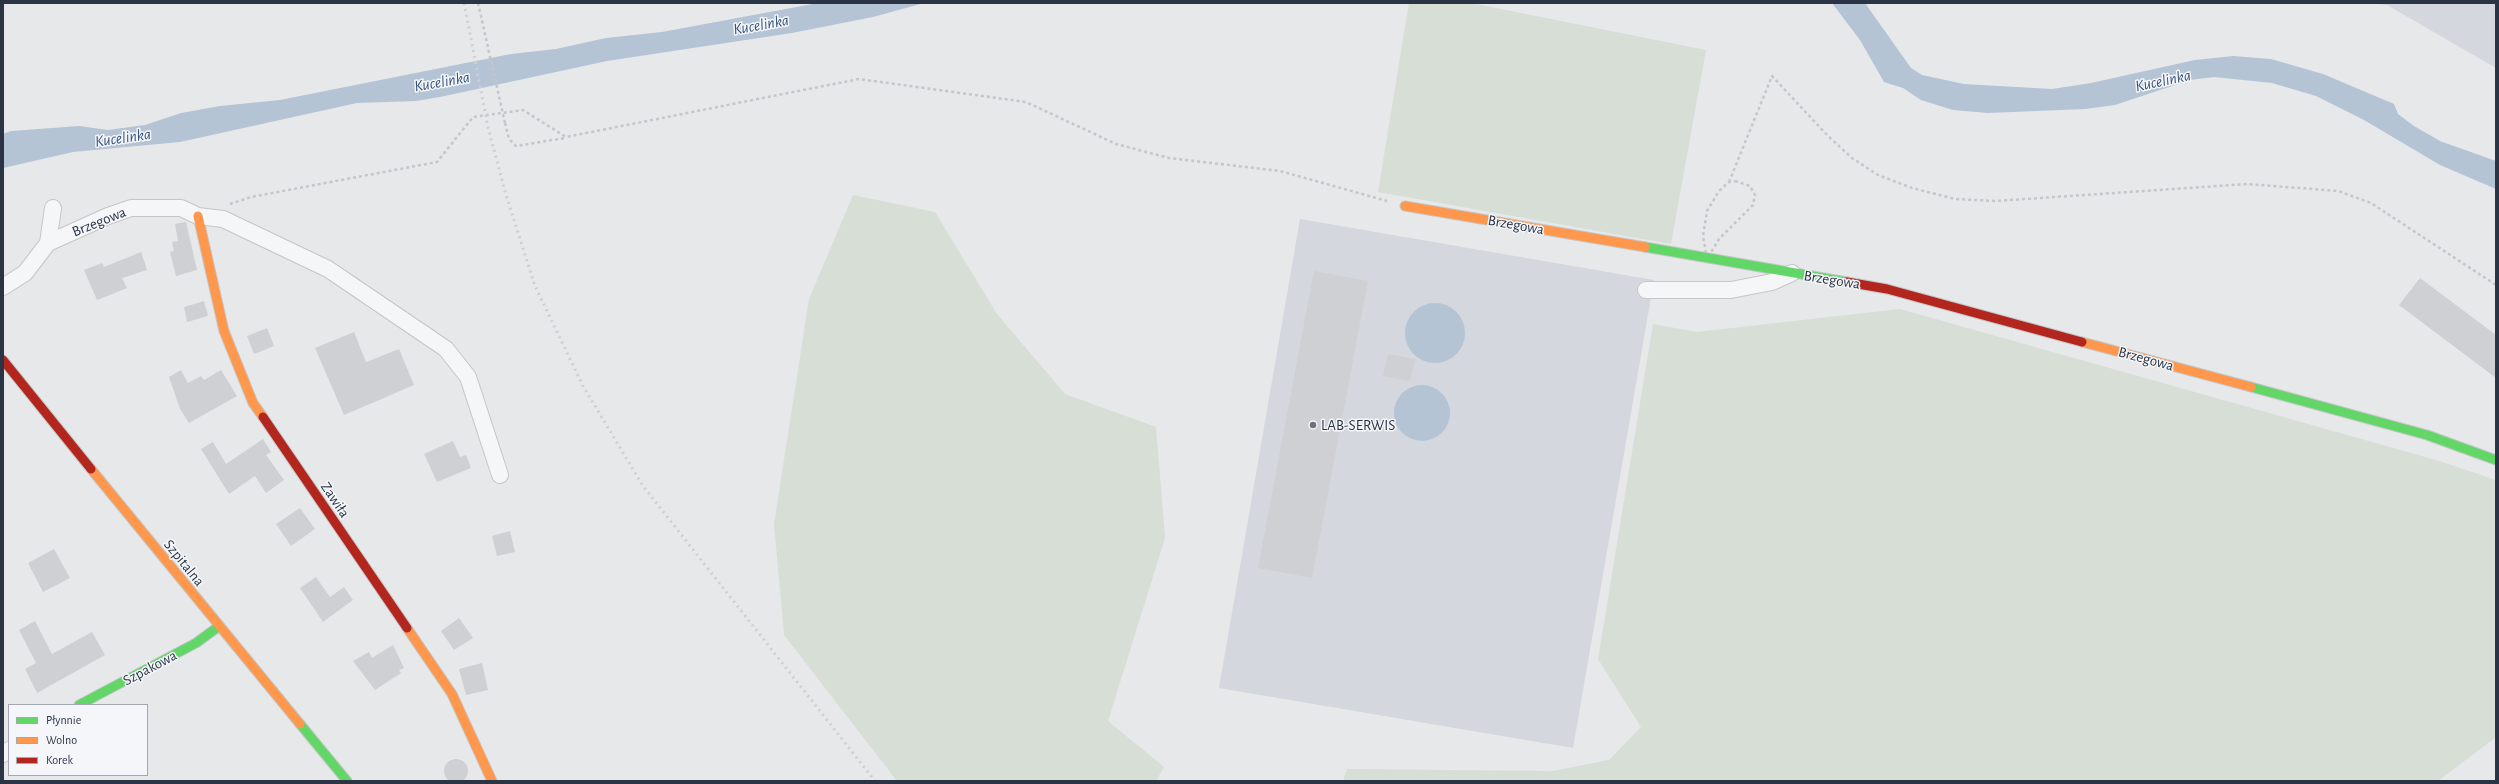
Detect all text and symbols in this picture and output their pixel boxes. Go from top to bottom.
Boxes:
water label: Kucelinka [732,11,790,39]
water label: Kucelinka [2133,66,2193,96]
water label: Kucelinka [413,68,471,96]
water label: Kucelinka [94,125,152,151]
street label: Brzegowa [69,203,129,241]
street label: Brzegowa [1486,211,1546,239]
street label: Brzegowa [1803,267,1861,293]
street label: Brzegowa [2116,343,2176,375]
place label: LAB-SERWIS [1321,416,1395,434]
marker: LAB-SERWIS [1308,420,1318,430]
street label: Zawiła [317,479,353,521]
street label: Szpitalna [160,536,208,590]
street label: Szpakowa [120,646,180,690]
legend [8,704,148,776]
text: Płynnie [46,714,81,726]
text: Wolno [46,734,77,746]
text: Korek [46,754,73,766]

